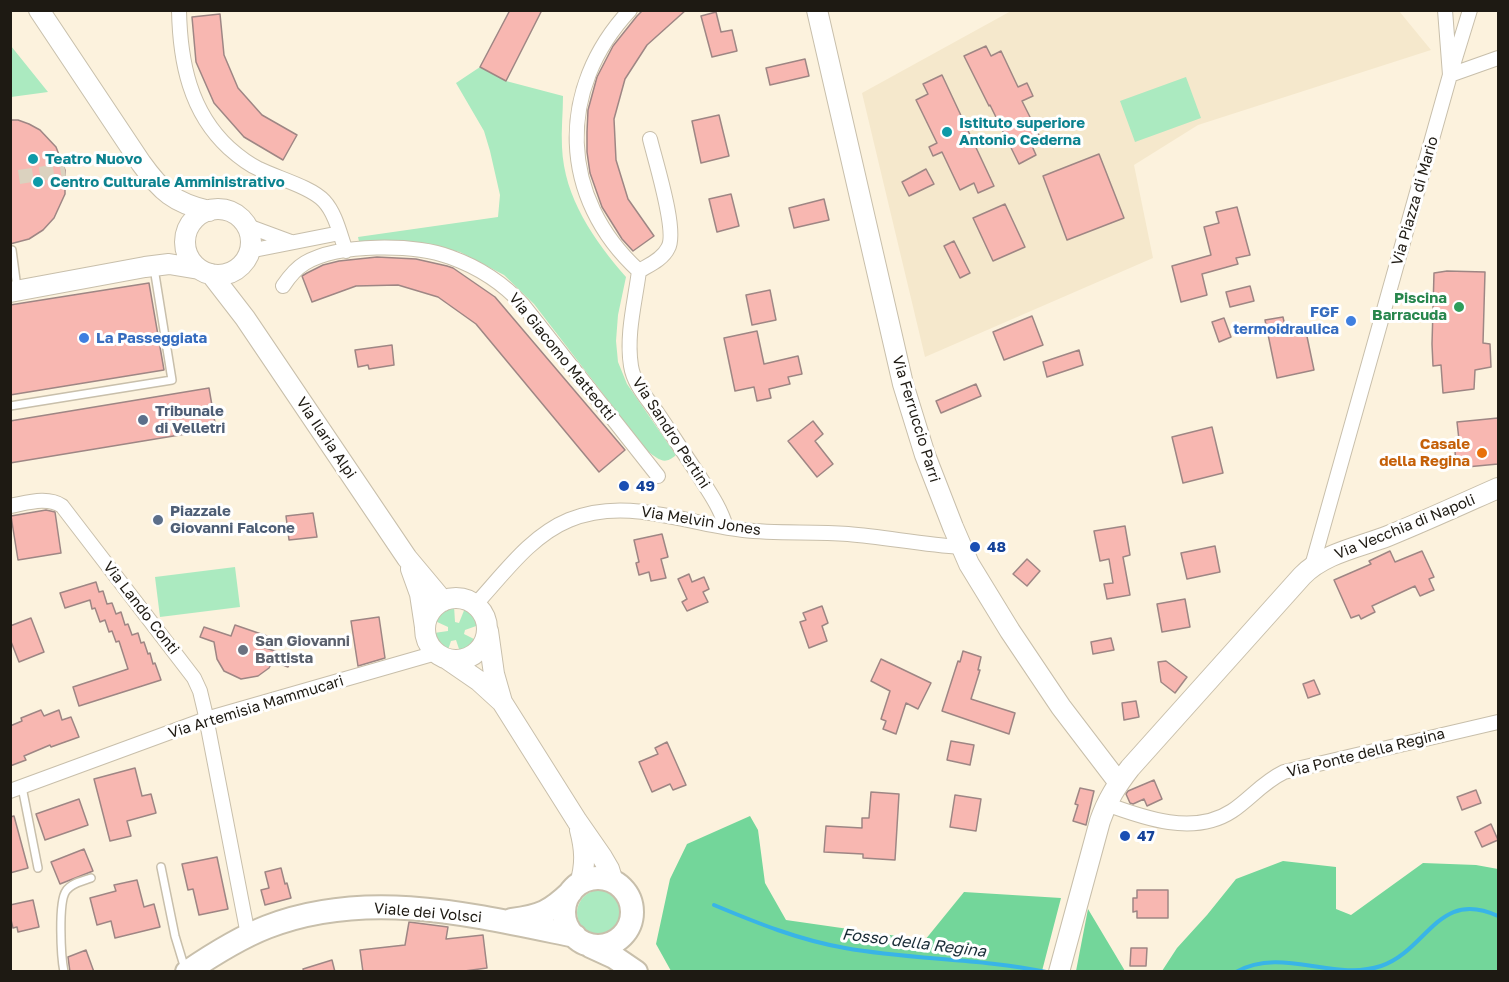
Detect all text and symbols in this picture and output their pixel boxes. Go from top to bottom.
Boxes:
place label: Istituto superiore Antonio Cederna [959,114,1085,149]
marker: Istituto superiore Antonio Cederna [940,125,954,139]
street label: Via Piazza di Mario [1388,134,1442,268]
place label: Teatro Nuovo [45,150,142,168]
marker: Teatro Nuovo [26,152,40,166]
place label: Centro Culturale Amministrativo [50,173,285,191]
marker: Centro Culturale Amministrativo [31,175,45,189]
street label: Via Giacomo Matteotti [505,289,619,425]
place label: Piscina Barracuda [1372,289,1447,324]
marker: Piscina Barracuda [1452,300,1466,314]
place label: FGF termoidraulica [1233,303,1339,338]
marker: FGF termoidraulica [1344,314,1358,328]
place label: La Passeggiata [96,329,207,347]
marker: La Passeggiata [77,331,91,345]
street label: Via Ferruccio Parri [888,353,944,485]
street label: Via Sandro Pertini [628,374,714,492]
street label: Via Ilaria Alpi [292,394,360,482]
place label: Tribunale di Velletri [155,402,225,437]
marker: Tribunale di Velletri [136,413,150,427]
place label: Casale della Regina [1379,435,1470,470]
marker: Casale della Regina [1475,446,1489,460]
place label: 49 [636,477,655,495]
marker: 49 [617,479,631,493]
street label: Via Vecchia di Napoli [1332,491,1478,563]
place label: Piazzale Giovanni Falcone [170,502,295,537]
street label: Via Melvin Jones [640,503,762,539]
marker: Piazzale Giovanni Falcone [151,513,165,527]
place label: 48 [987,538,1006,556]
marker: 48 [968,540,982,554]
street label: Via Lando Conti [99,558,183,658]
place label: San Giovanni Battista [255,632,350,667]
marker: San Giovanni Battista [236,643,250,657]
street label: Via Artemisia Mammucari [166,672,346,742]
street label: Via Ponte della Regina [1285,725,1447,781]
place label: 47 [1137,827,1155,845]
marker: 47 [1118,829,1132,843]
street label: Viale dei Volsci [373,899,483,927]
water label: Fosso della Regina [841,925,987,961]

